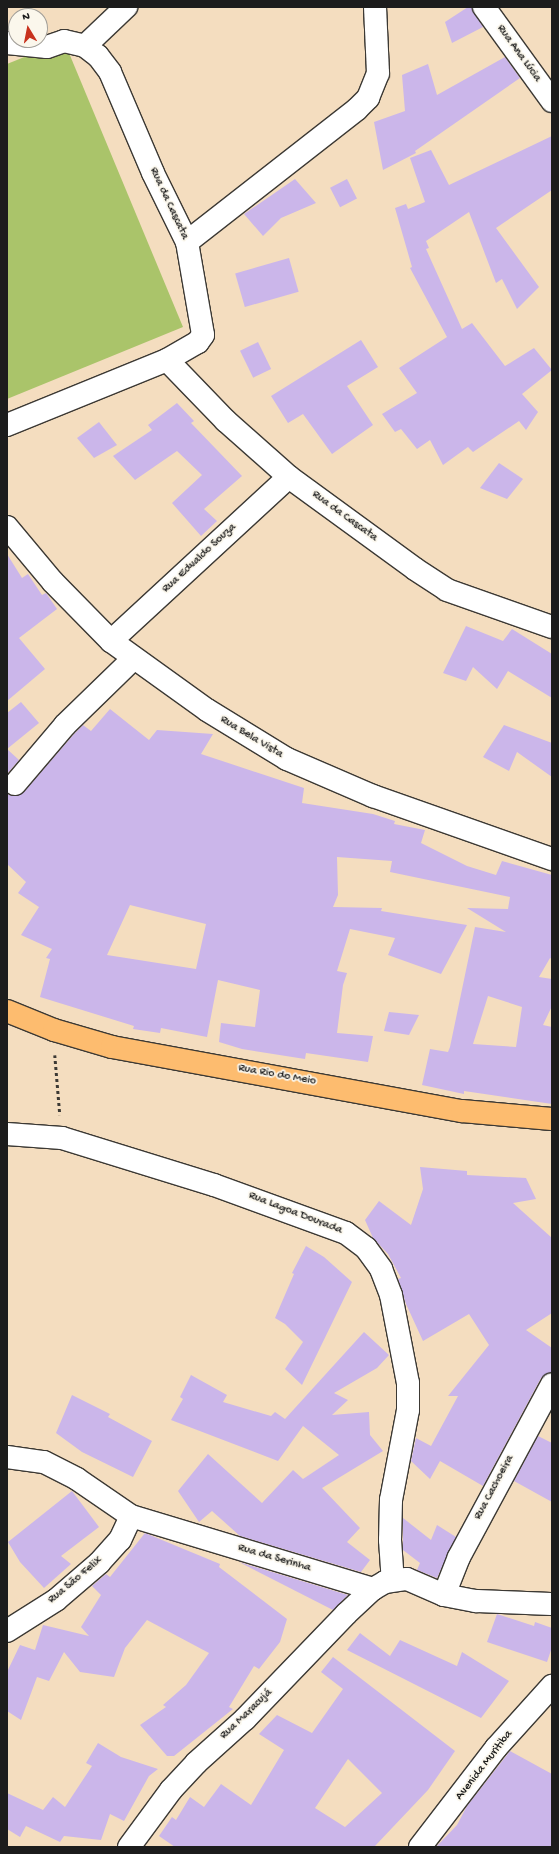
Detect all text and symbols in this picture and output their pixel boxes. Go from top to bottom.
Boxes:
north arrow [8,8,48,48]
text: N [22,11,31,24]
street label: Rua Ana Lúcia [492,23,544,85]
street label: Rua da Cascata [145,166,191,242]
street label: Rua da Cascata [308,488,380,546]
street label: Rua Edvaldo Souza [160,521,240,597]
street label: Rua Bela Vista [217,714,285,762]
street label: Rua Rio do Meio [237,1062,317,1090]
street label: Rua Lagoa Dourada [246,1189,344,1239]
street label: Rua Cachoeira [472,1453,518,1523]
street label: Rua da Serinha [236,1542,312,1576]
street label: Rua São Felix [46,1554,106,1608]
street label: Rua Maracujá [218,1686,276,1744]
street label: Avenida Muritiba [453,1728,517,1804]

